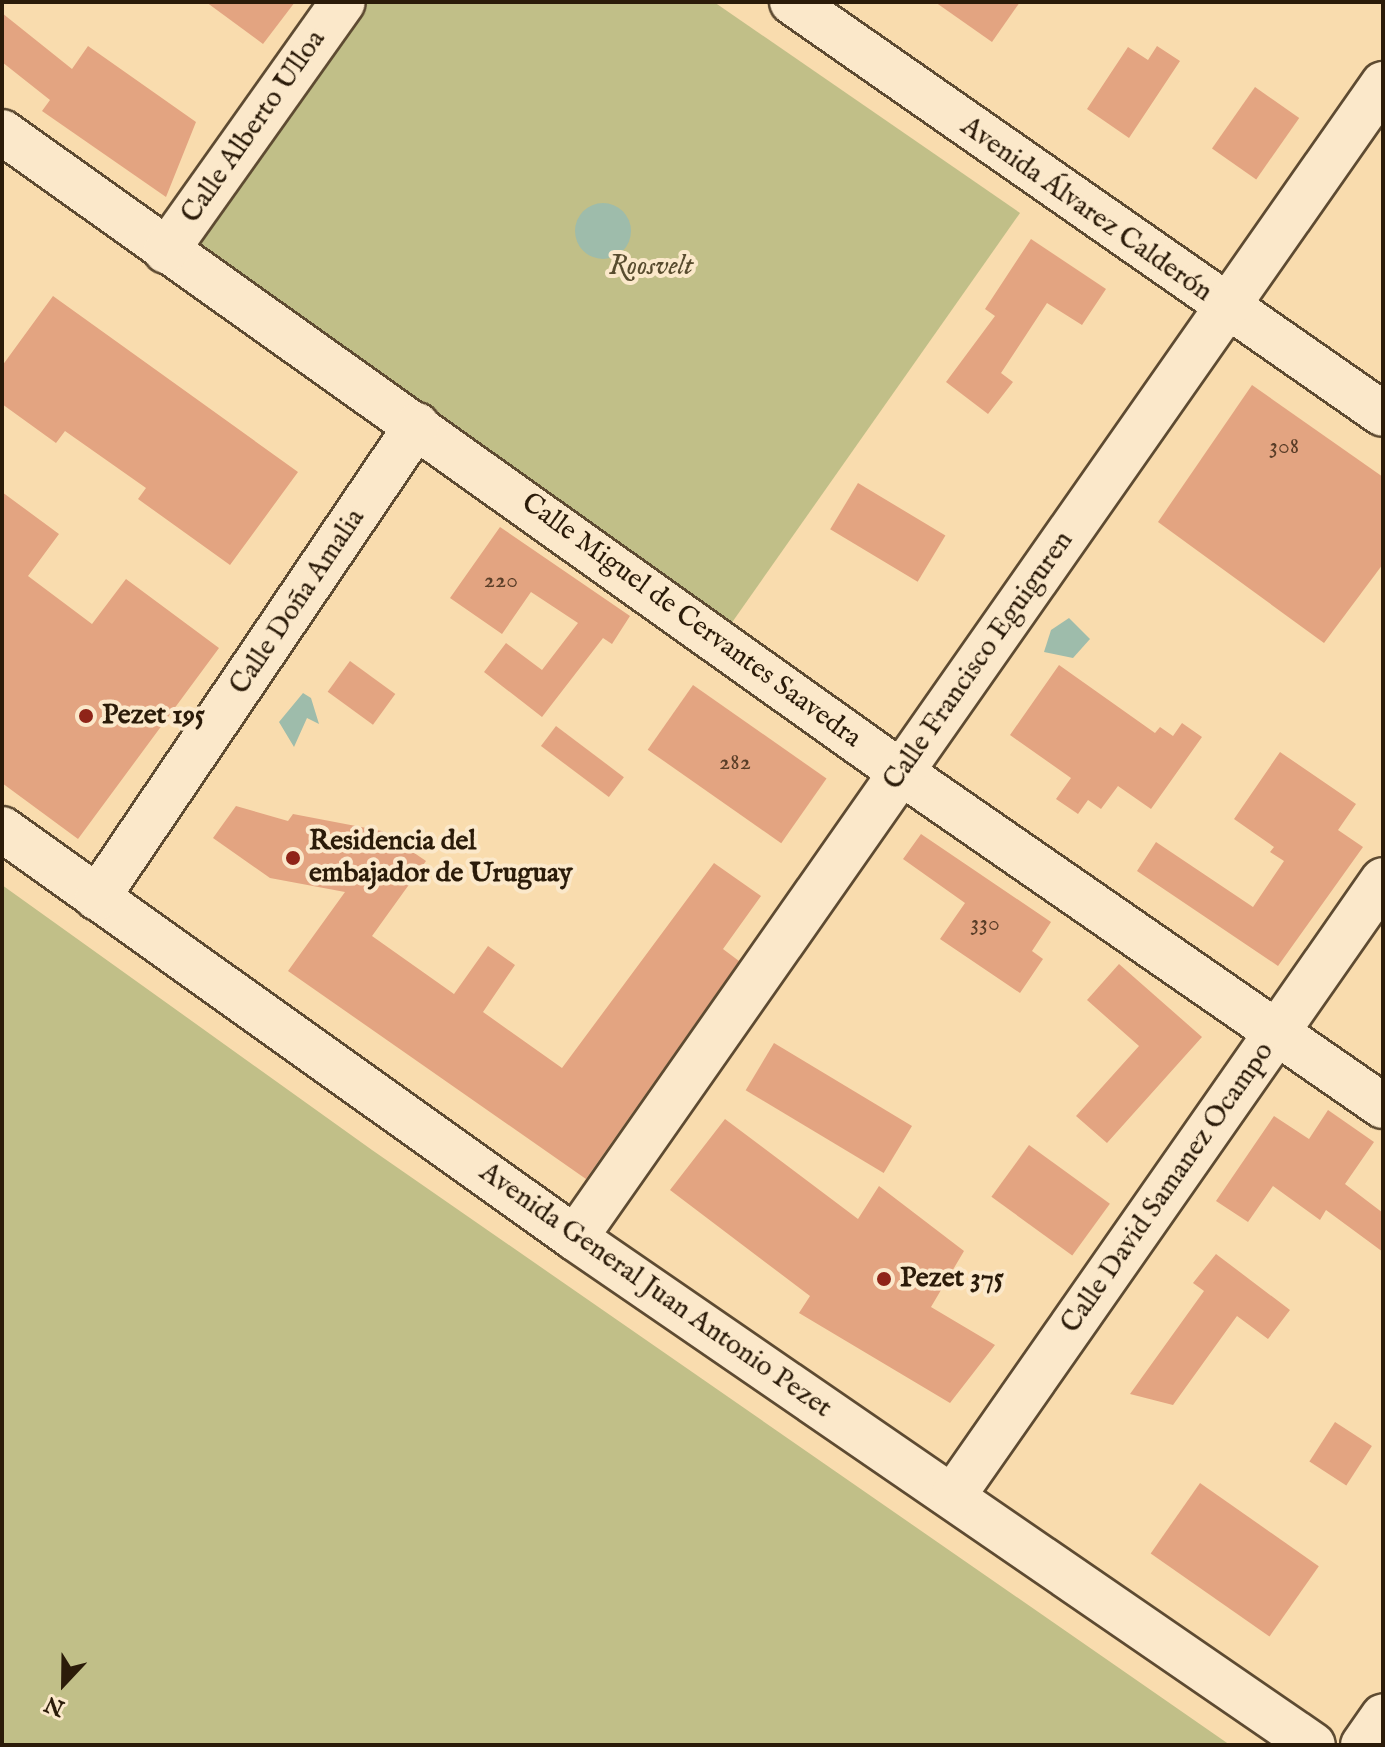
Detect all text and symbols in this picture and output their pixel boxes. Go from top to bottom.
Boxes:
street label: Calle Alberto Ulloa [175,24,333,230]
street label: Avenida Álvarez Calderón [954,110,1218,310]
park label: Roosvelt [609,250,693,284]
house number: 308 [1269,433,1299,461]
street label: Calle Miguel de Cervantes Saavedra [515,486,867,756]
street label: Calle Doña Amalia [223,503,373,701]
street label: Calle Francisco Eguiguren [877,525,1081,797]
house number: 220 [484,567,518,595]
place label: Pezet 195 [102,699,205,733]
marker: Pezet 195 [77,707,95,725]
house number: 282 [719,749,751,777]
place label: Residencia del embajador de Uruguay [309,825,573,891]
marker: Residencia del embajador de Uruguay [284,849,302,867]
house number: 330 [970,910,1000,938]
street label: Calle David Samanez Ocampo [1055,1036,1281,1340]
street label: Avenida General Juan Antonio Pezet [472,1156,838,1426]
place label: Pezet 375 [900,1262,1004,1296]
marker: Pezet 375 [875,1270,893,1288]
north arrow [24,1643,104,1723]
text: N [41,1689,69,1722]

